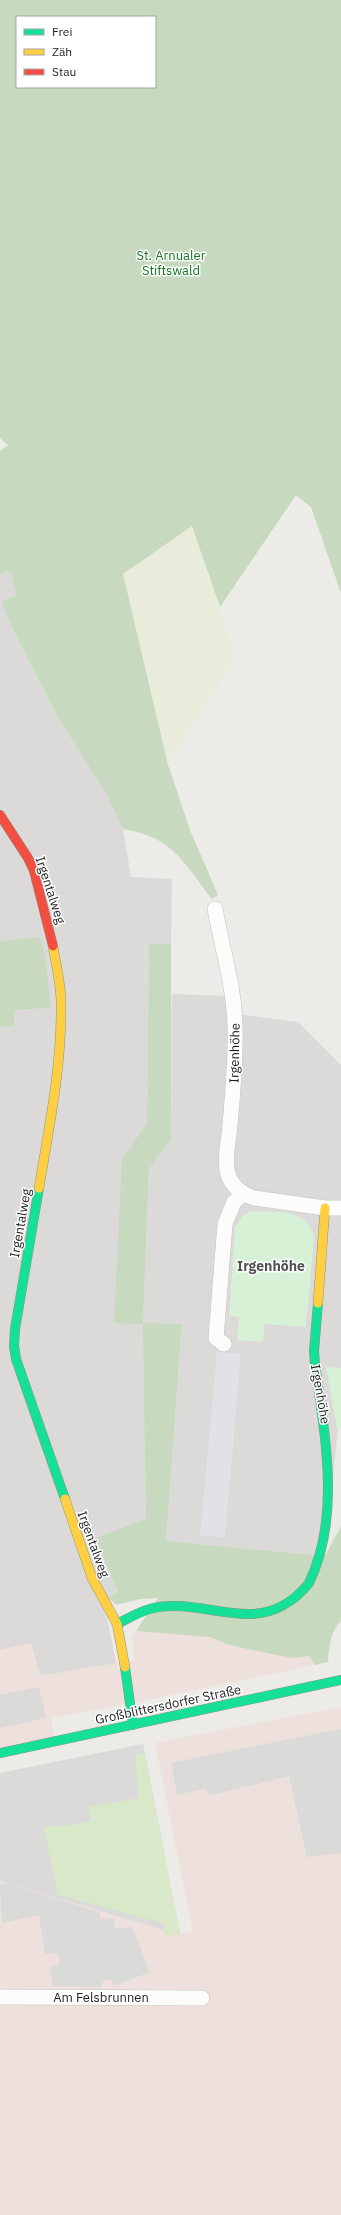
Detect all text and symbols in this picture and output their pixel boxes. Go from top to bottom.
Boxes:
legend [16,16,156,88]
text: Frei [52,24,72,39]
text: Zäh [52,44,72,59]
text: Stau [52,64,76,79]
park label: St. Arnualer Stiftswald [137,247,206,279]
street label: Irgentalweg [32,854,69,926]
street label: Irgenhöhe [225,1023,244,1083]
street label: Irgentalweg [6,1187,35,1259]
district label: Irgenhöhe [237,1257,305,1275]
street label: Irgenhöhe [307,1363,334,1425]
street label: Irgentalweg [74,1508,114,1580]
street label: Großblittersdorfer Straße [94,1681,243,1728]
street label: Am Felsbrunnen [53,1989,149,2006]

